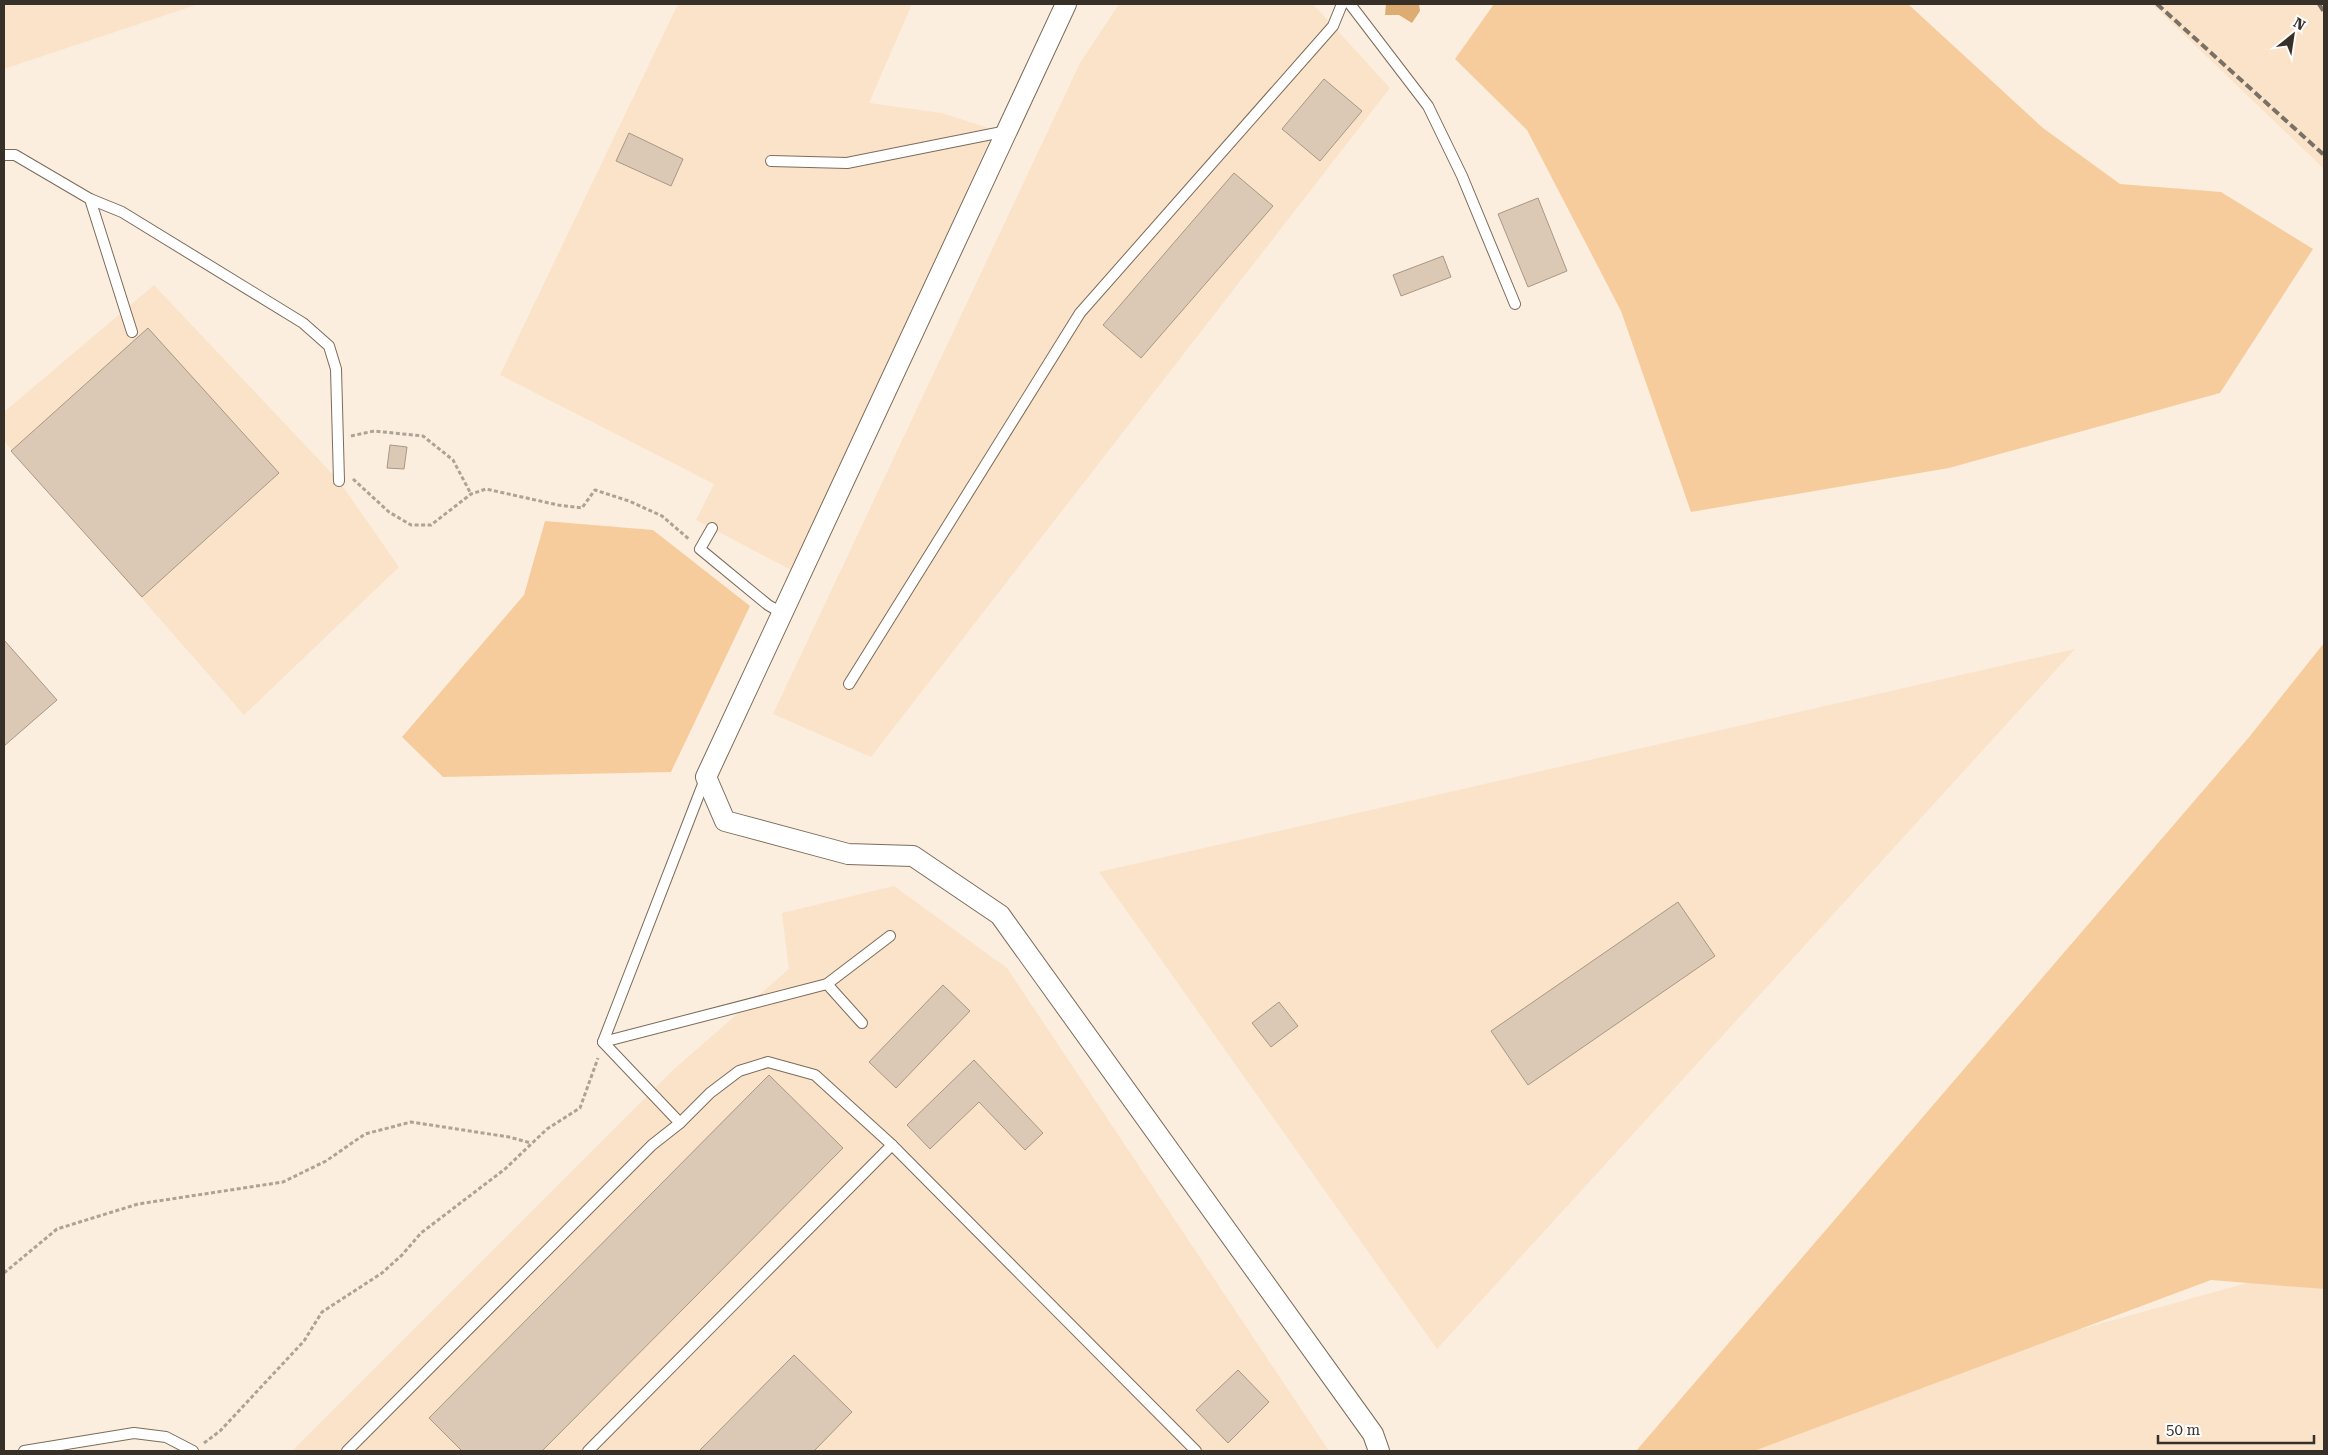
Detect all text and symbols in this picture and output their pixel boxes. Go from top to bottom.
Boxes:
north arrow [2268,10,2318,60]
text: N [2291,14,2308,33]
scale bar [2158,1412,2314,1444]
text: 50 m [2166,1421,2201,1439]

